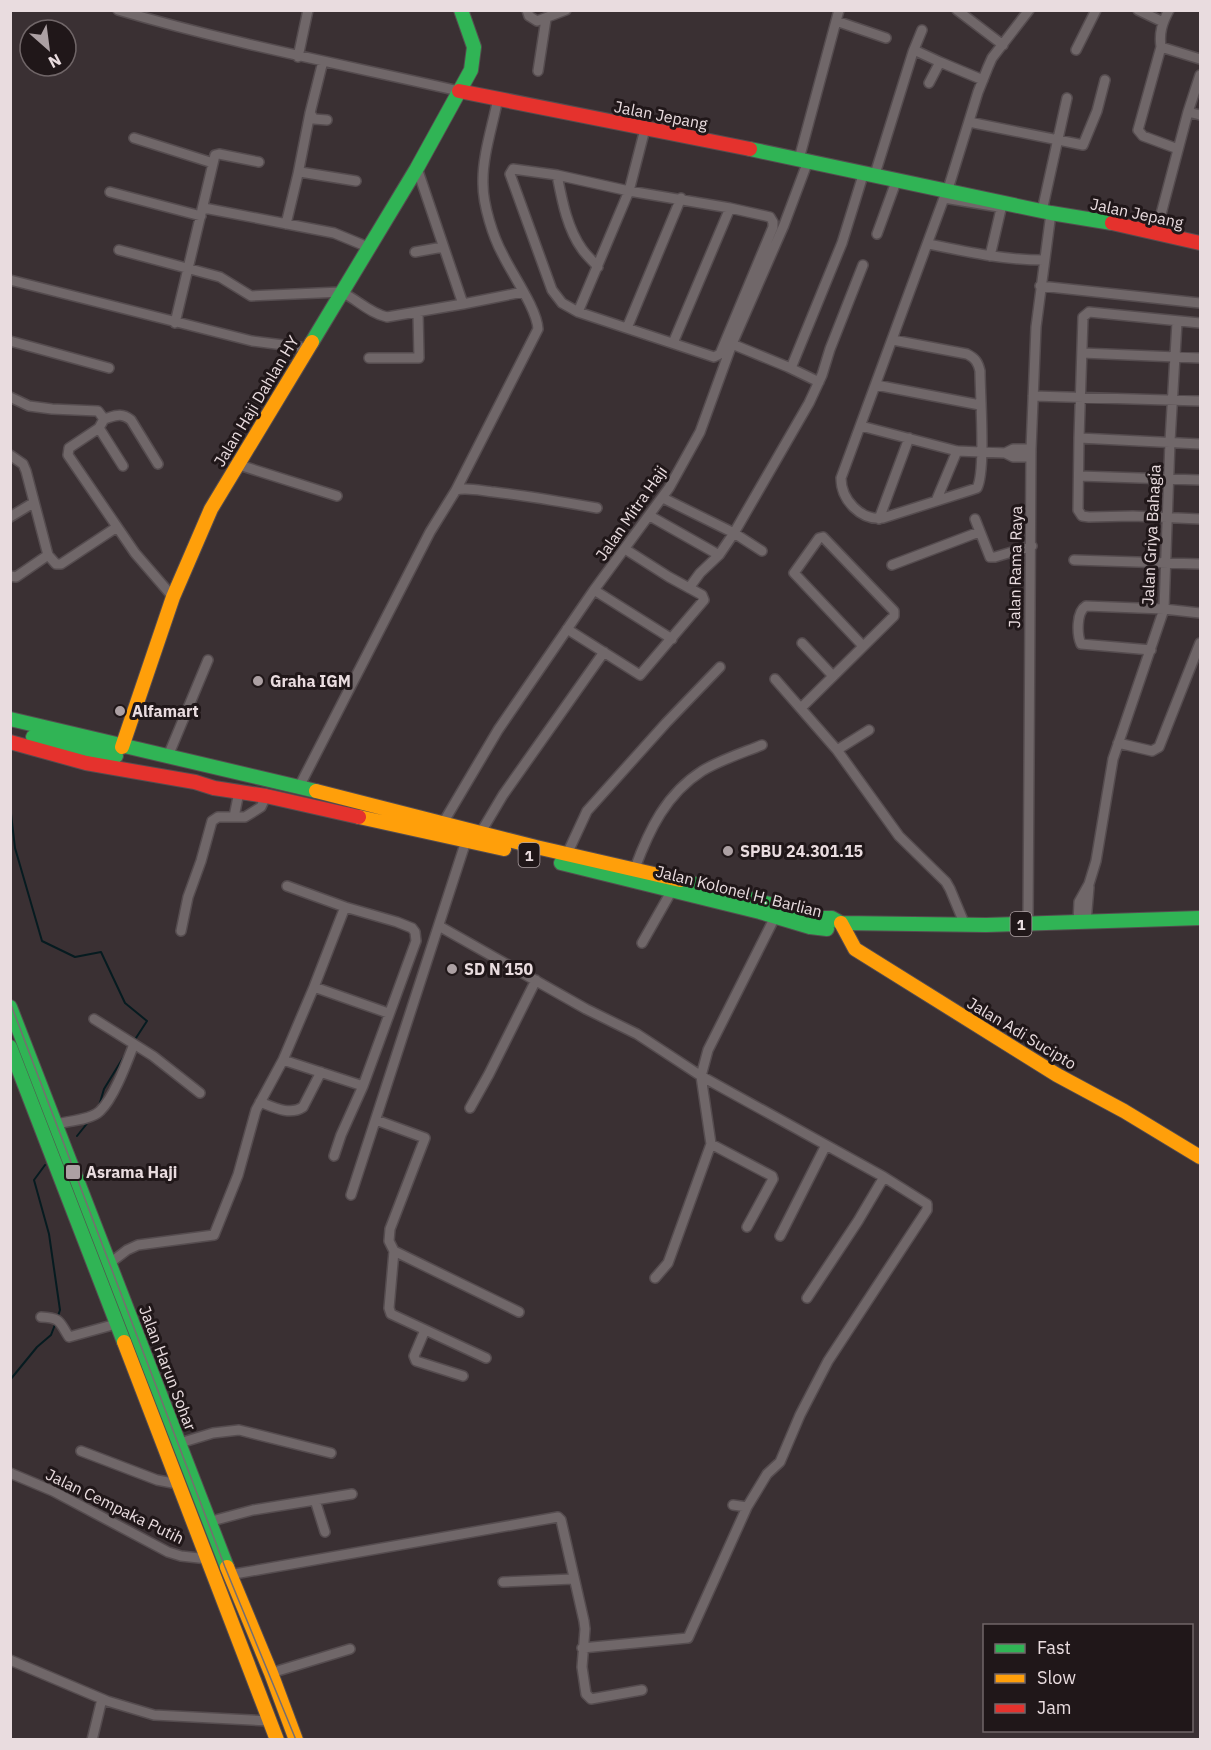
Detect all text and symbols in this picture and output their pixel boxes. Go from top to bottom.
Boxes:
north arrow [18,18,78,78]
text: N [45,50,65,73]
street label: Jalan Jepang [613,96,710,134]
street label: Jalan Jepang [1089,193,1186,233]
street label: Jalan Haji Dahlan HY [209,332,303,470]
street label: Jalan Mitra Haji [591,462,671,564]
street label: Jalan Griya Bahagia [1137,464,1165,606]
street label: Jalan Rama Raya [1004,505,1026,628]
place label: Graha IGM [270,671,351,691]
marker: Graha IGM [251,674,265,688]
place label: Alfamart [132,701,199,721]
marker: Alfamart [113,704,127,718]
place label: SPBU 24.301.15 [740,841,864,861]
road number: 1 [518,843,540,867]
marker: SPBU 24.301.15 [721,844,735,858]
street label: Jalan Kolonel H. Barlian [654,861,824,921]
road number: 1 [1010,912,1032,936]
place label: SD N 150 [464,959,533,979]
marker: SD N 150 [445,962,459,976]
street label: Jalan Adi Sucipto [964,993,1080,1073]
place label: Asrama Haji [86,1162,177,1182]
marker: Asrama Haji [64,1163,82,1181]
street label: Jalan Harun Sohar [135,1303,201,1433]
street label: Jalan Cempaka Putih [43,1464,187,1548]
legend [983,1624,1193,1732]
text: Fast [1037,1636,1071,1659]
text: Slow [1037,1666,1076,1689]
text: Jam [1037,1696,1072,1719]

